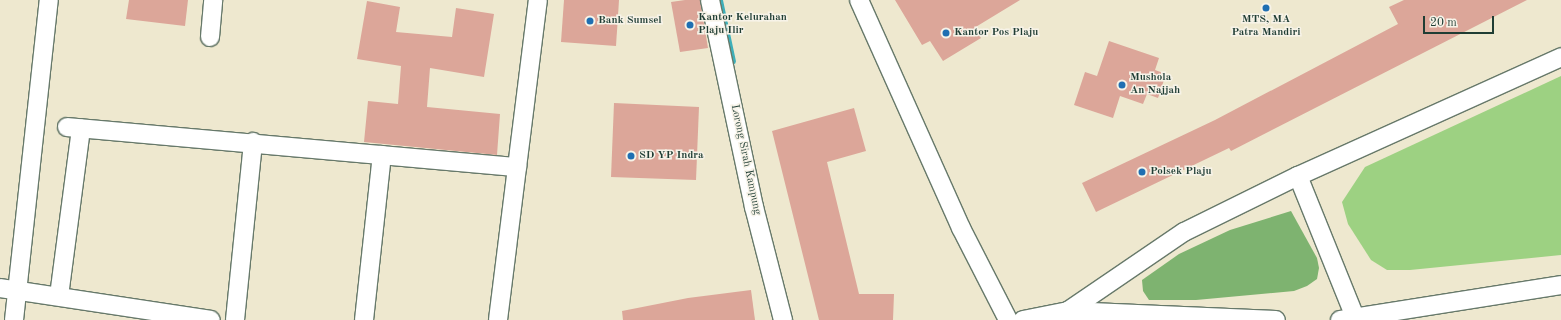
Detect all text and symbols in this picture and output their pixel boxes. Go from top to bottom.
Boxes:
marker: MTS, MA Patra Mandiri [1261,3,1271,13]
scale bar [1425,8,1496,34]
place label: Kantor Kelurahan Plaju Ilir [698,12,787,38]
place label: Bank Sumsel [598,14,662,28]
place label: MTS, MA Patra Mandiri [1232,14,1300,40]
marker: Bank Sumsel [585,16,595,26]
text: 20 m [1430,17,1457,29]
marker: Kantor Kelurahan Plaju Ilir [685,20,695,30]
place label: Kantor Pos Plaju [954,26,1038,40]
marker: Kantor Pos Plaju [941,28,951,38]
place label: Mushola An Najjah [1130,72,1180,98]
marker: Mushola An Najjah [1117,80,1127,90]
street label: Lorong Sirah Kampung [727,104,763,216]
place label: SD YP Indra [639,149,704,163]
marker: SD YP Indra [626,151,636,161]
place label: Polsek Plaju [1150,165,1212,179]
marker: Polsek Plaju [1137,167,1147,177]

